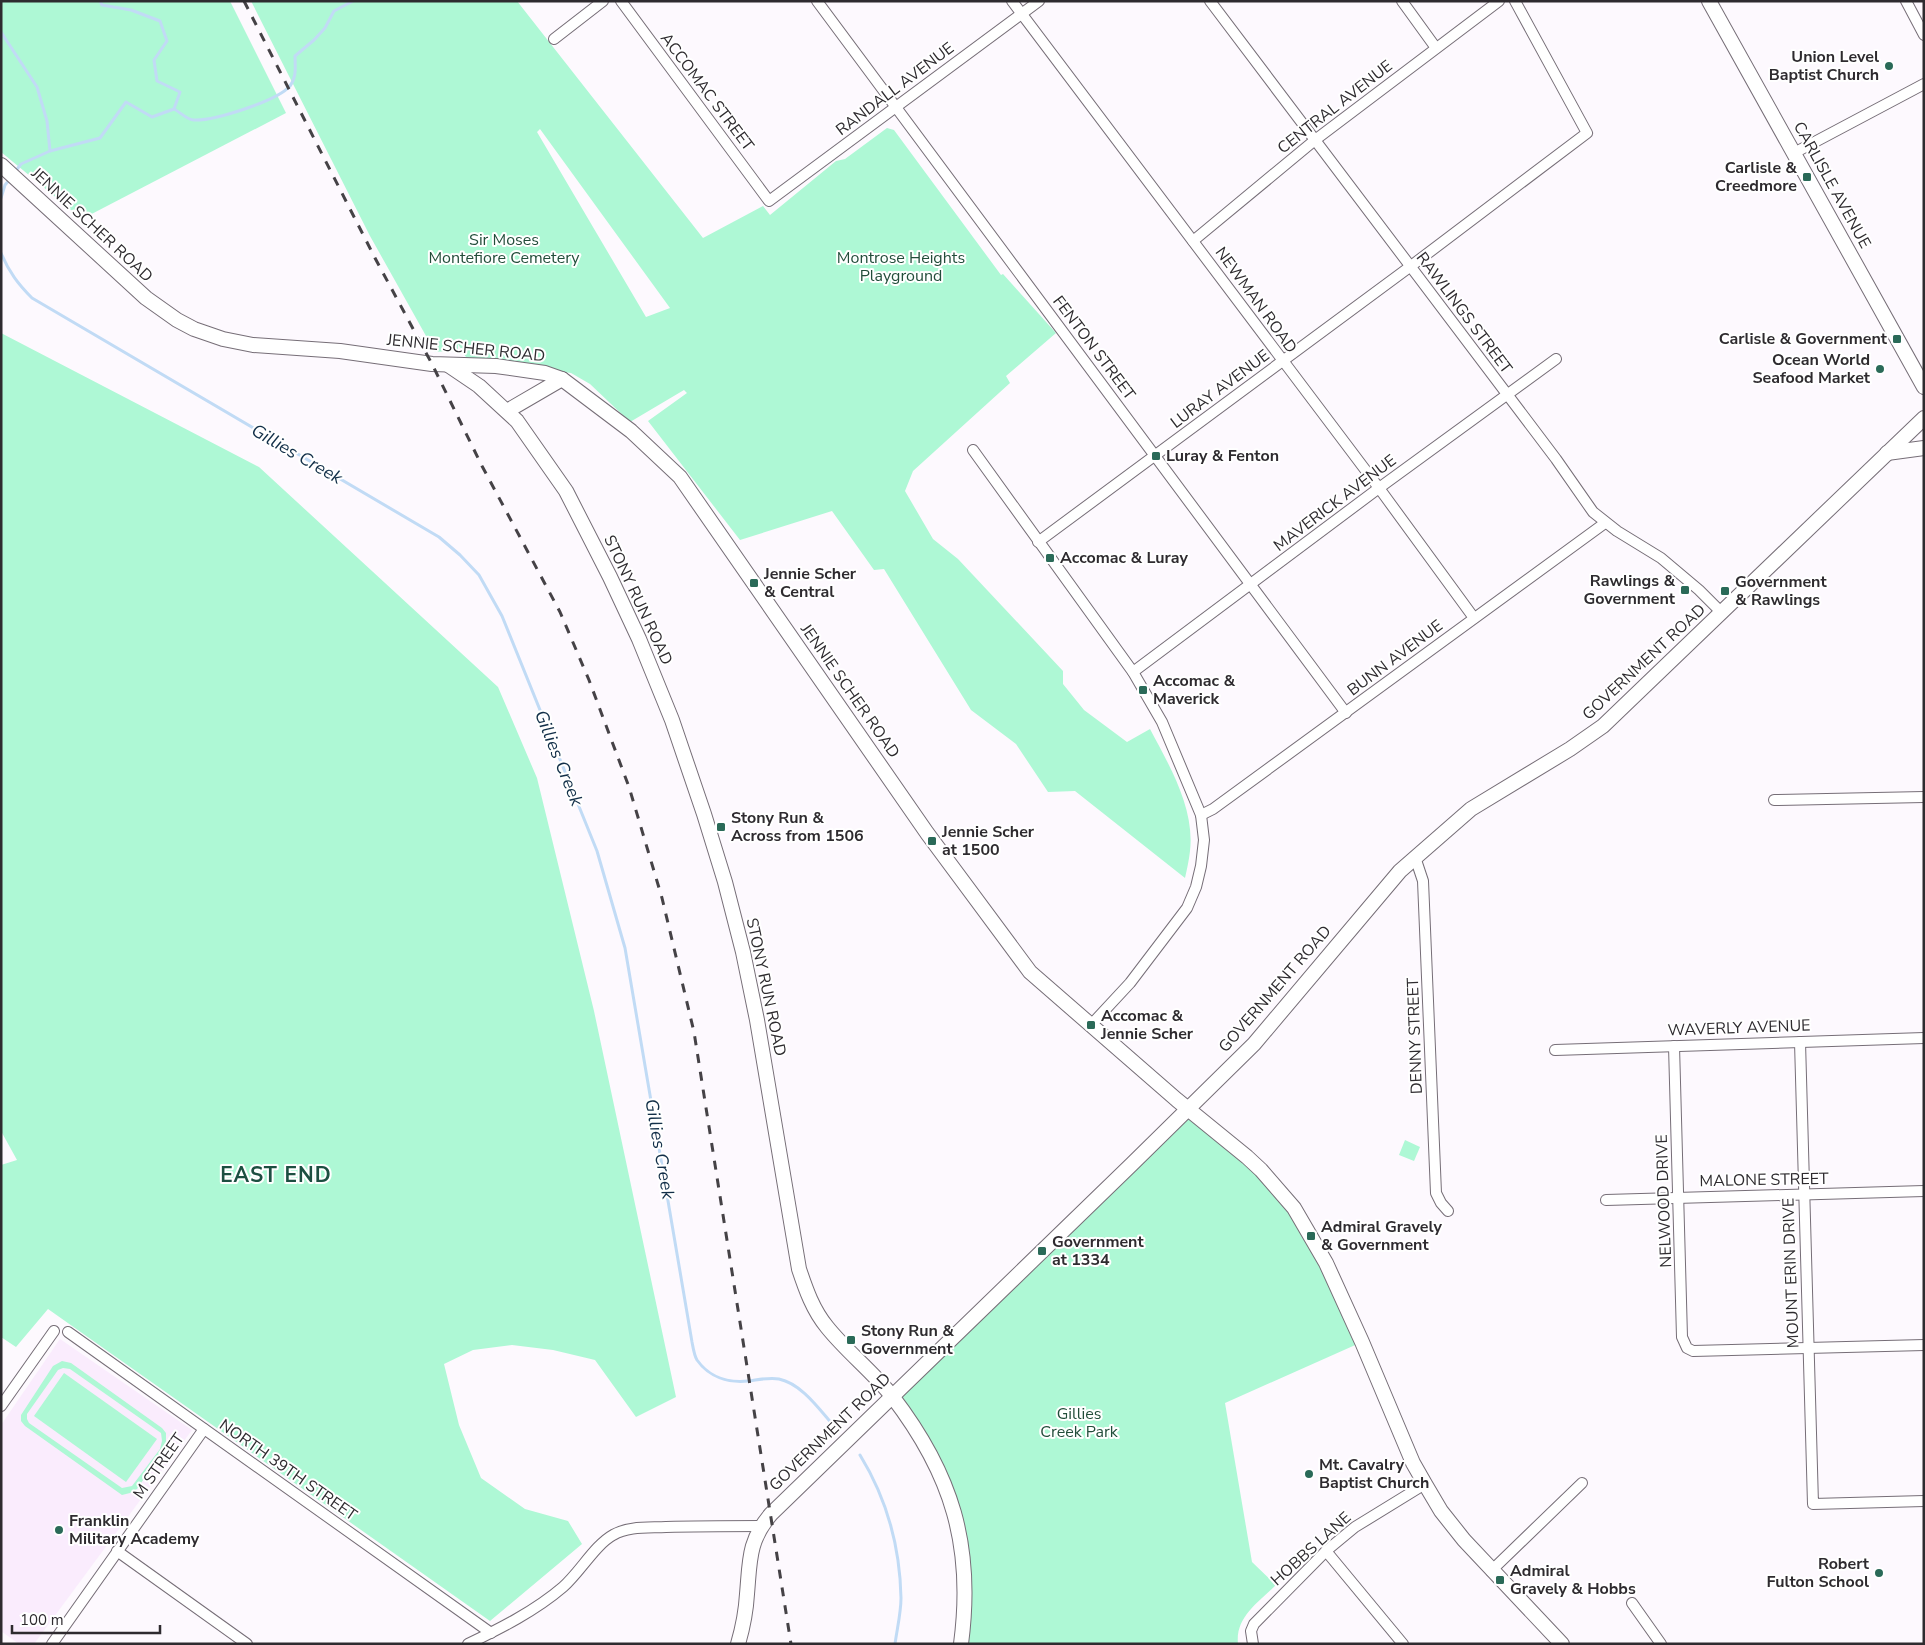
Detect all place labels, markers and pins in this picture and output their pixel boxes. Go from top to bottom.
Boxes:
place label: Union Level Baptist Church [1769,46,1879,86]
marker: Union Level Baptist Church [1883,60,1895,72]
place label: Carlisle & Creedmore [1715,157,1797,197]
marker: Carlisle & Creedmore [1801,171,1813,183]
place label: Carlisle & Government [1719,328,1888,350]
marker: Carlisle & Government [1891,333,1903,345]
place label: Ocean World Seafood Market [1752,349,1871,389]
marker: Ocean World Seafood Market [1874,363,1886,375]
place label: Luray & Fenton [1166,445,1279,467]
marker: Luray & Fenton [1150,450,1162,462]
place label: Accomac & Luray [1060,547,1188,569]
marker: Accomac & Luray [1044,552,1056,564]
place label: Jennie Scher & Central [763,563,857,603]
place label: Rawlings & Government [1583,570,1676,610]
place label: Government & Rawlings [1735,571,1827,611]
marker: Jennie Scher & Central [748,577,760,589]
marker: Rawlings & Government [1679,584,1691,596]
marker: Government & Rawlings [1719,585,1731,597]
place label: Accomac & Maverick [1153,670,1235,710]
marker: Accomac & Maverick [1137,684,1149,696]
place label: Stony Run & Across from 1506 [731,807,864,847]
marker: Stony Run & Across from 1506 [715,821,727,833]
place label: Jennie Scher at 1500 [941,821,1035,861]
marker: Jennie Scher at 1500 [926,835,938,847]
place label: Accomac & Jennie Scher [1100,1005,1194,1045]
marker: Accomac & Jennie Scher [1085,1019,1097,1031]
place label: Admiral Gravely & Government [1321,1216,1442,1256]
marker: Admiral Gravely & Government [1305,1230,1317,1242]
place label: Government at 1334 [1052,1231,1144,1271]
marker: Government at 1334 [1036,1245,1048,1257]
place label: Stony Run & Government [861,1320,954,1360]
marker: Stony Run & Government [845,1334,857,1346]
place label: Mt. Cavalry Baptist Church [1319,1454,1429,1494]
marker: Mt. Cavalry Baptist Church [1303,1468,1315,1480]
place label: Franklin Military Academy [69,1510,200,1550]
marker: Franklin Military Academy [53,1524,65,1536]
place label: Robert Fulton School [1767,1553,1870,1593]
place label: Admiral Gravely & Hobbs [1510,1560,1636,1600]
marker: Robert Fulton School [1873,1567,1885,1579]
marker: Admiral Gravely & Hobbs [1494,1574,1506,1586]

